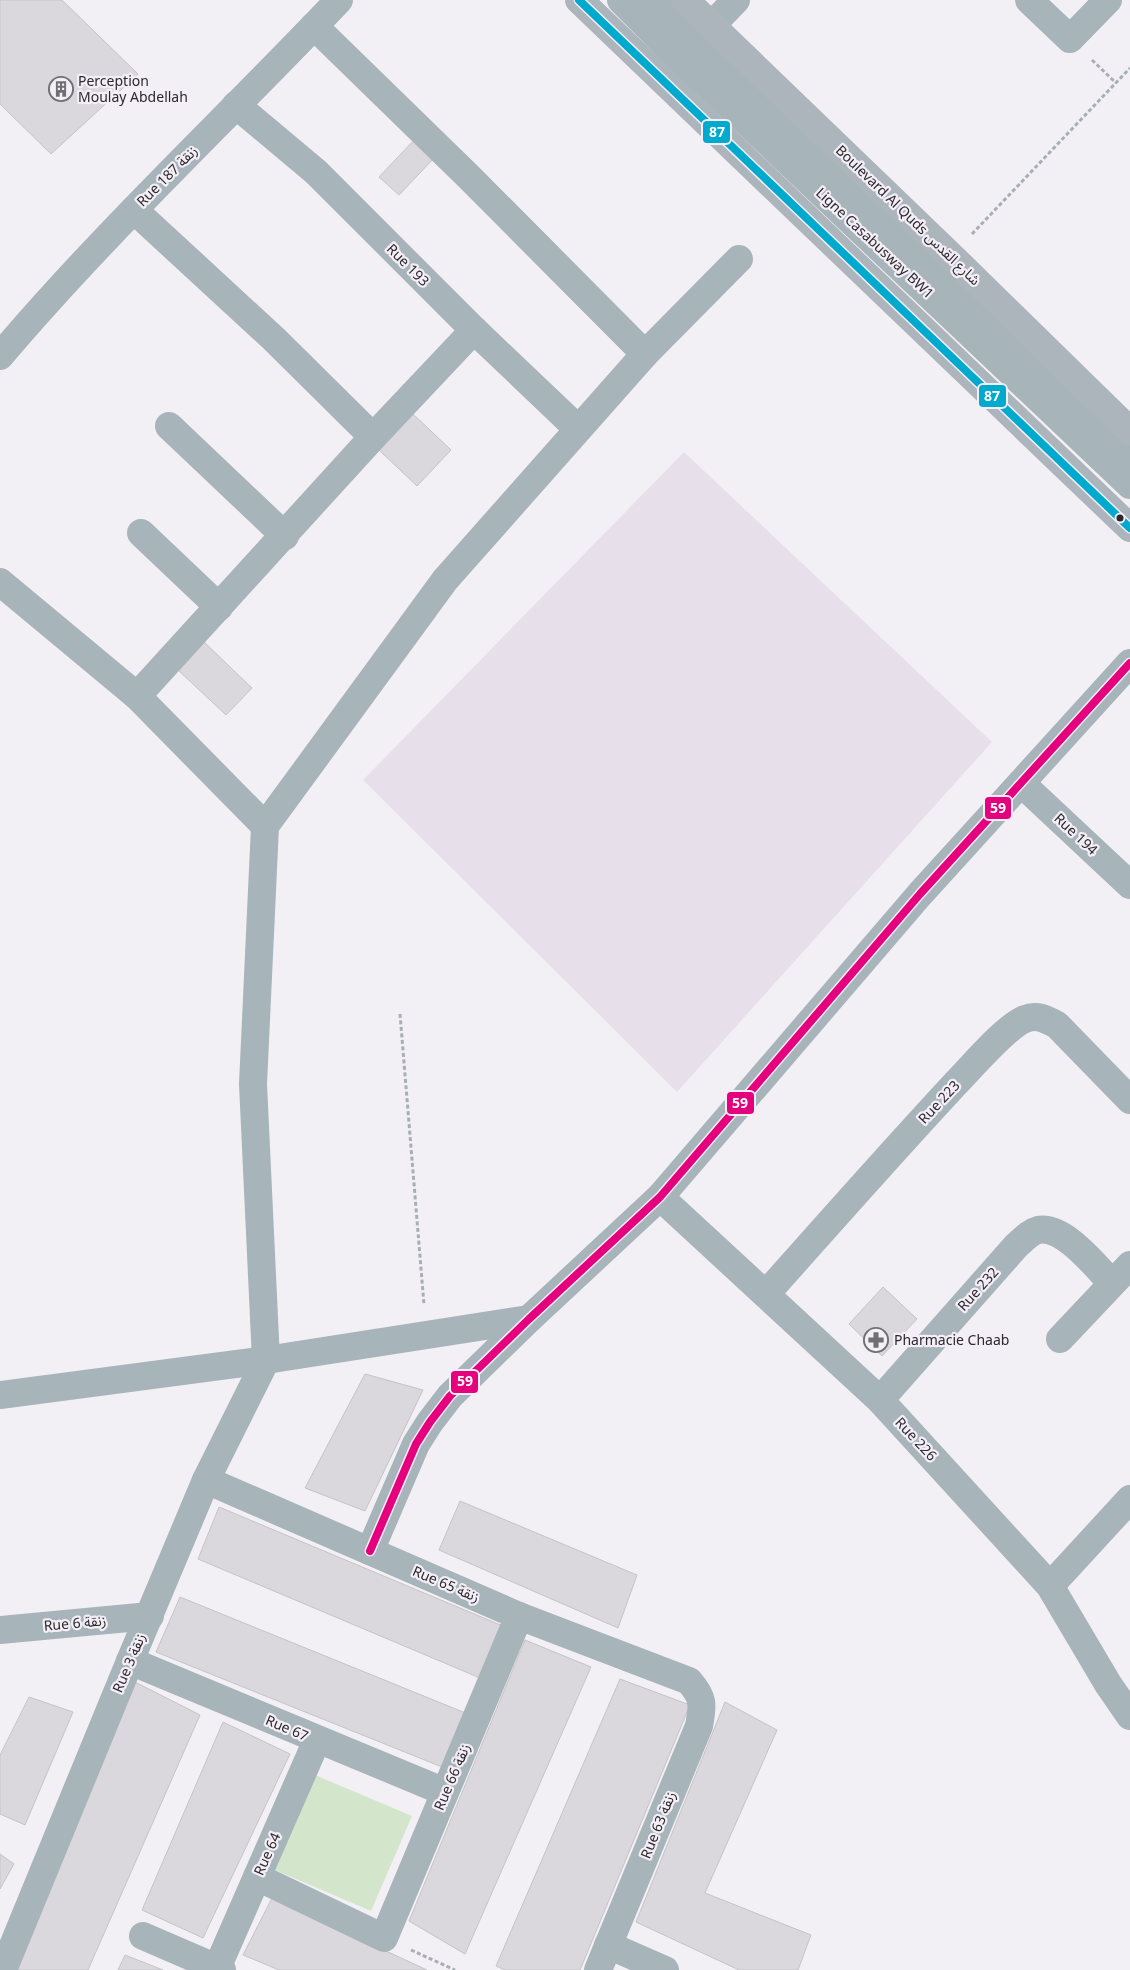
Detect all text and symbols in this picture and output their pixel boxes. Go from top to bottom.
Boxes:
place label: Perception Moulay Abdellah [78,71,188,106]
building icon: Perception Moulay Abdellah [48,76,74,102]
line badge: 87 [702,120,731,144]
text: 87 [709,122,725,141]
street label: Boulevard Al Quds شارع القدس [831,140,985,290]
street label: Rue 187 زنقة [132,141,201,210]
street label: Ligne Casabusway BW1 [812,183,938,302]
street label: Rue 193 [383,239,434,290]
line badge: 87 [978,384,1007,408]
text: 87 [984,386,1000,405]
unlabelled marker [1115,513,1125,523]
line badge: 59 [984,796,1012,820]
text: 59 [990,798,1006,817]
street label: Rue 194 [1051,809,1102,859]
street label: Rue 223 [914,1076,964,1127]
line badge: 59 [726,1091,755,1115]
text: 59 [732,1093,748,1112]
street label: Rue 232 [953,1263,1002,1315]
pharmacy icon: Pharmacie Chaab [863,1327,889,1353]
place label: Pharmacie Chaab [894,1330,1009,1349]
line badge: 59 [450,1370,479,1394]
text: 59 [457,1371,473,1390]
street label: Rue 226 [891,1413,941,1464]
street label: Rue 65 زنقة [410,1561,482,1606]
street label: Rue 6 زنقة [43,1610,107,1635]
street label: Rue 3 زنقة [108,1630,150,1695]
street label: Rue 67 [263,1710,312,1745]
street label: Rue 66 زنقة [429,1741,474,1813]
street label: Rue 63 زنقة [635,1788,680,1861]
street label: Rue 64 [249,1829,284,1878]

